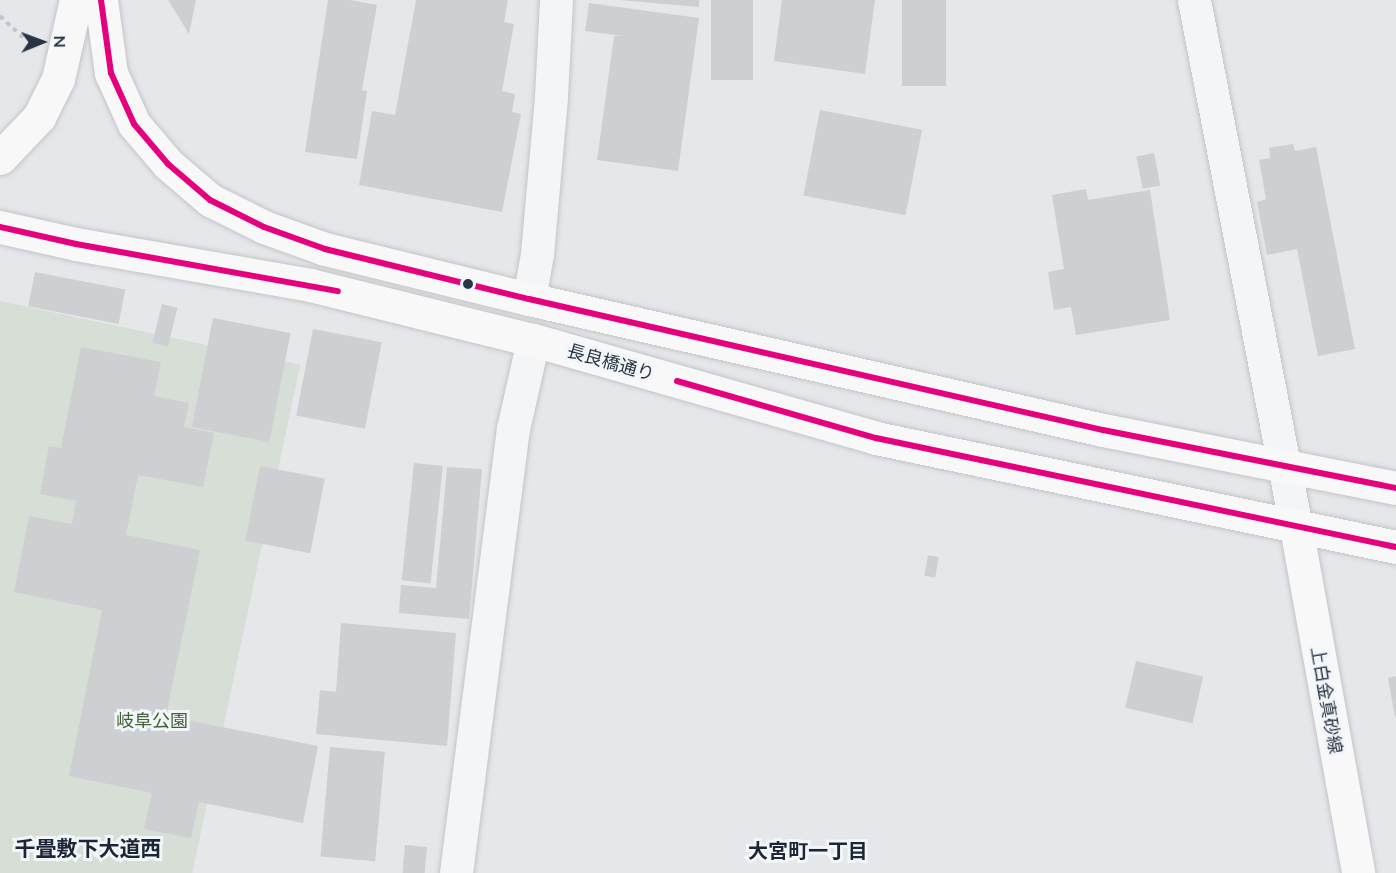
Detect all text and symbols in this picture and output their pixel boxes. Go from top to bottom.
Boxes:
north arrow [12,12,72,72]
text: N [51,35,70,48]
unlabelled marker [462,278,474,290]
street label: 長良橋通り [565,339,657,385]
street label: 上白金真砂線 [1307,645,1347,755]
park label: 岐阜公園 [116,709,188,731]
district label: 千畳敷下大道西 [15,835,161,861]
district label: 大宮町一丁目 [748,838,868,862]

